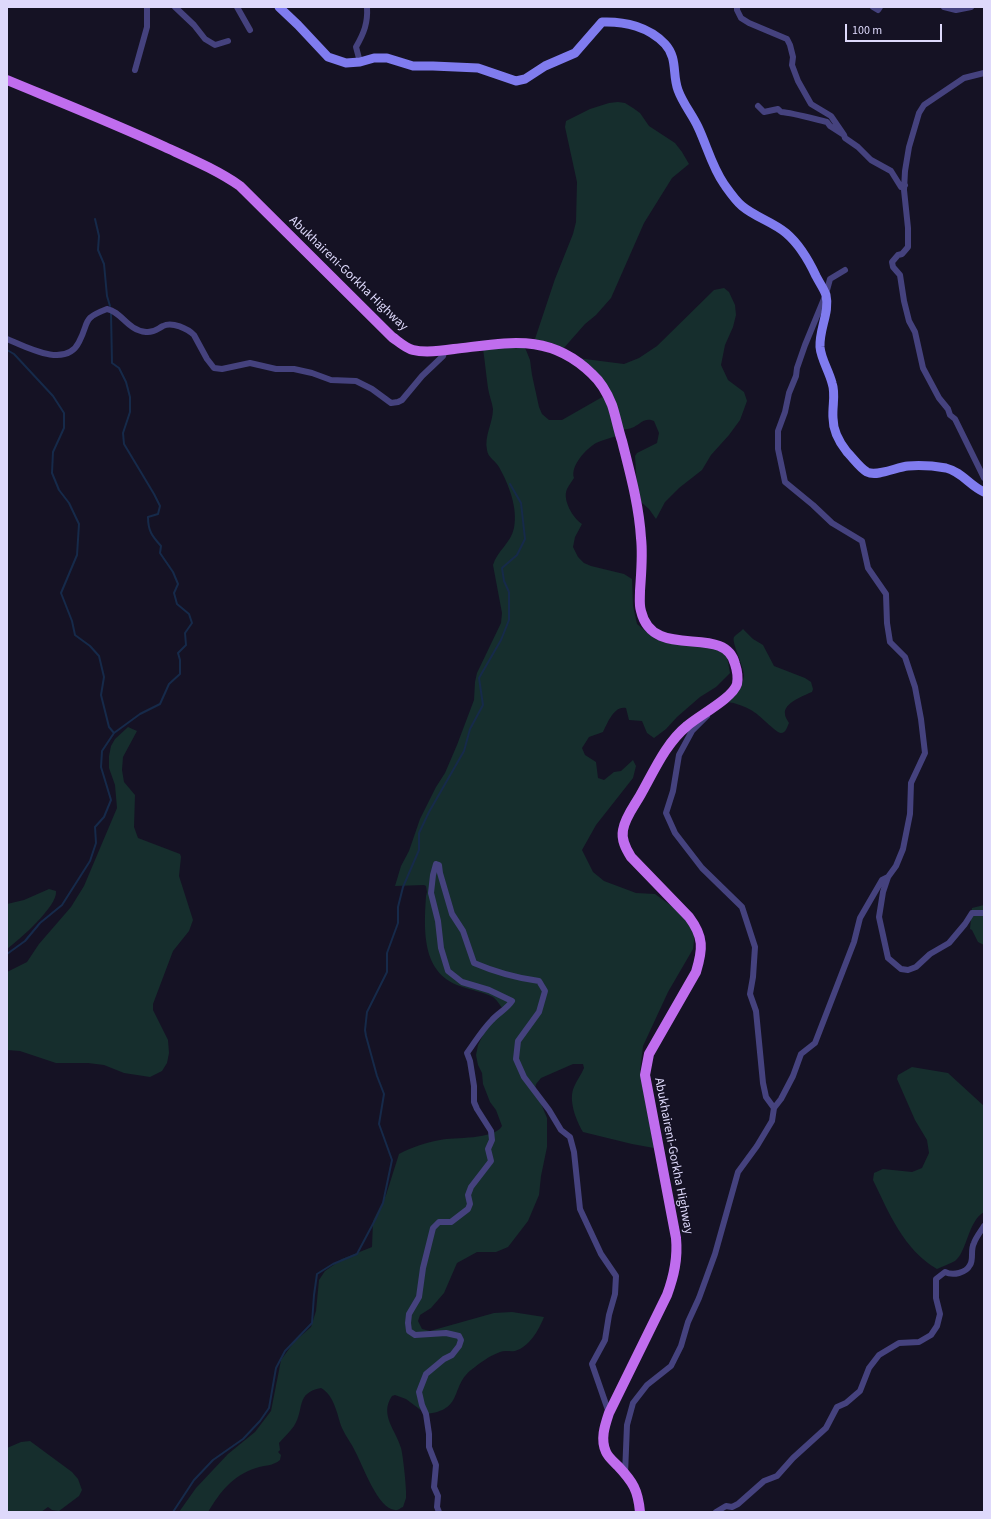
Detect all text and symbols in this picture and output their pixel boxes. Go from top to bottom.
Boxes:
scale bar [847,16,944,42]
text: 100 m [852,22,882,39]
street label: Abukhaireni-Gorkha Highway [285,213,411,335]
street label: Abukhaireni-Gorkha Highway [650,1076,696,1236]

